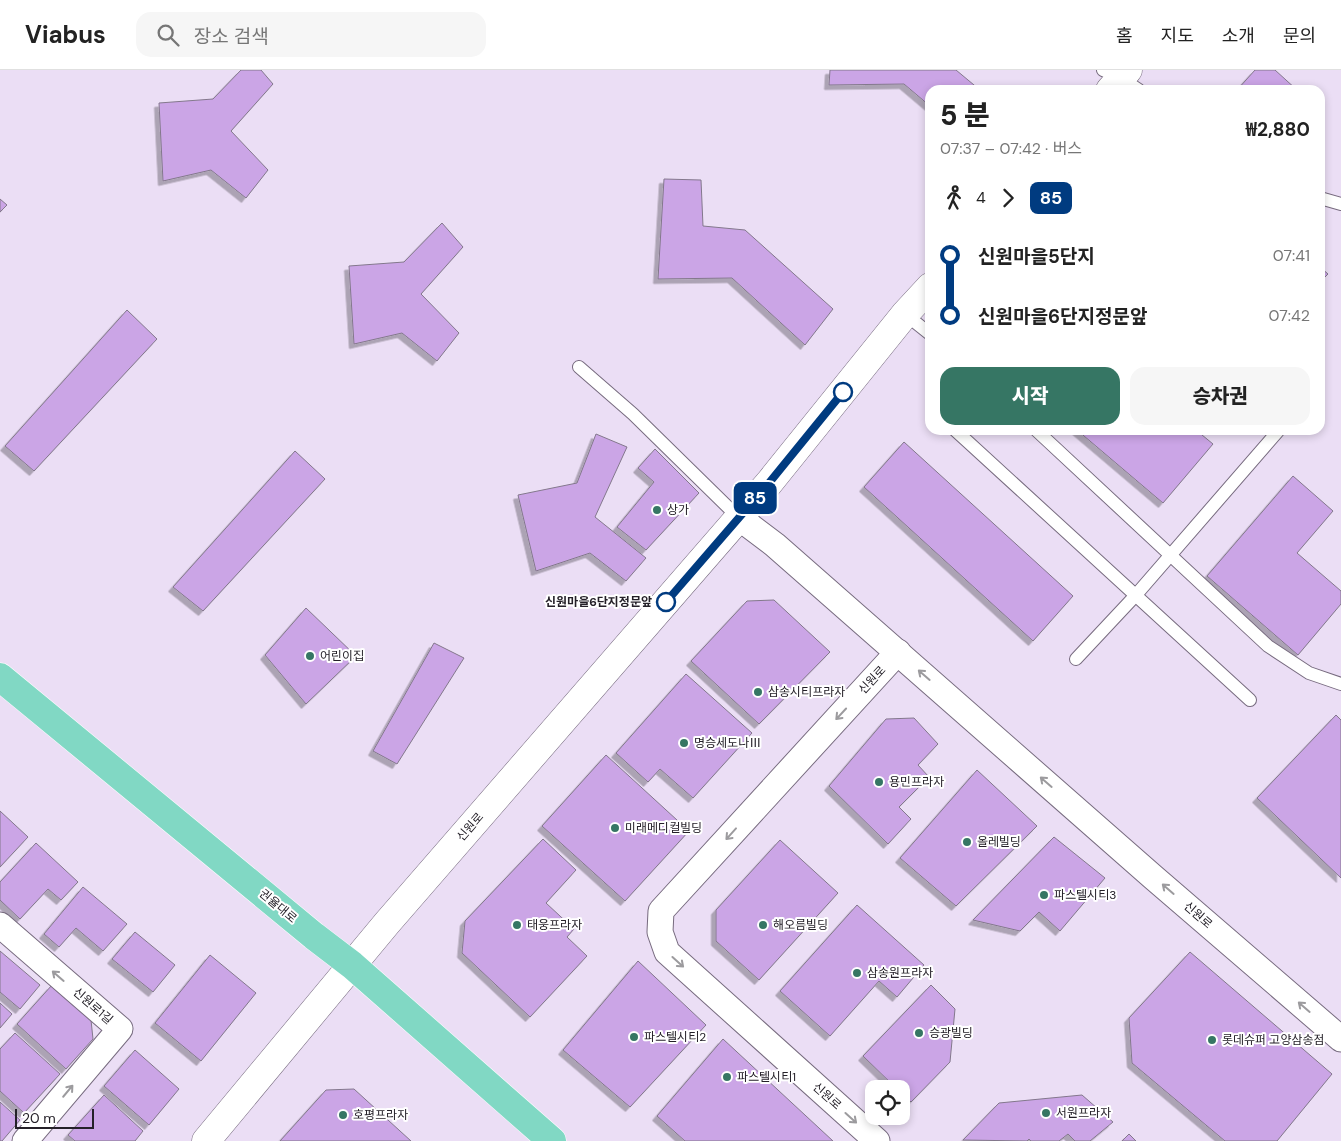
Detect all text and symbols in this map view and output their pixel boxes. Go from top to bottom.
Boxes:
search box [136,12,486,57]
text: Viabus [25,19,106,50]
icon: search [154,21,182,49]
text: 장소 검색 [194,24,269,49]
text: 홈 [1116,24,1133,48]
text: 지도 [1161,24,1194,48]
text: 소개 [1222,24,1255,48]
text: 문의 [1283,24,1316,48]
text: 5 분 [940,97,990,134]
text: ₩2,880 [1246,117,1310,142]
text: 07:37 – 07:42 · 버스 [940,138,1082,159]
icon: walk [940,184,968,212]
icon: forward [994,184,1022,212]
text: 85 [1040,186,1062,210]
text: 4 [976,187,986,208]
text: 신원마을5단지 [978,244,1095,269]
text: 07:41 [1273,245,1310,266]
text: 신원마을6단지정문앞 [978,304,1147,329]
text: 07:42 [1269,305,1310,326]
button: 시작 [940,367,1120,425]
button: 승차권 [1130,367,1310,425]
unlabelled marker [833,382,853,402]
line badge: 85 [732,482,778,514]
text: 85 [744,486,766,510]
place label: 상가 [667,502,689,518]
marker: 상가 [651,504,663,516]
marker: 신원마을6단지정문앞 [656,592,676,612]
place label: 신원마을6단지정문앞 [545,594,652,610]
place label: 어린이집 [320,648,364,664]
marker: 어린이집 [304,650,316,662]
street label: 신원로 [855,662,889,698]
one-way arrow [917,669,930,681]
place label: 삼송시티프라자 [768,684,845,700]
marker: 삼송시티프라자 [752,686,764,698]
one-way arrow [835,708,847,720]
place label: 명승세도나Ⅲ [694,735,761,751]
marker: 명승세도나Ⅲ [678,737,690,749]
place label: 용민프라자 [889,774,944,790]
marker: 용민프라자 [873,776,885,788]
one-way arrow [1039,776,1052,788]
street label: 신원로 [453,809,487,845]
place label: 미래메디컬빌딩 [625,820,702,836]
marker: 미래메디컬빌딩 [609,822,621,834]
one-way arrow [725,827,737,840]
place label: 올레빌딩 [977,834,1021,850]
marker: 올레빌딩 [961,836,973,848]
one-way arrow [1161,884,1174,895]
street label: 권율대로 [256,886,300,926]
place label: 파스텔시티3 [1054,887,1116,903]
marker: 파스텔시티3 [1038,889,1050,901]
street label: 신원로 [1180,898,1216,932]
place label: 태웅프라자 [527,917,582,933]
place label: 해오름빌딩 [773,917,828,933]
marker: 태웅프라자 [511,919,523,931]
marker: 해오름빌딩 [757,919,769,931]
one-way arrow [672,957,685,968]
place label: 삼송원프라자 [867,965,933,981]
marker: 삼송원프라자 [851,967,863,979]
one-way arrow [52,970,65,981]
street label: 신원로1길 [70,984,116,1028]
one-way arrow [1298,1002,1311,1013]
place label: 승광빌딩 [929,1025,973,1041]
marker: 승광빌딩 [913,1027,925,1039]
place label: 파스텔시티2 [644,1029,706,1045]
marker: 파스텔시티2 [628,1031,640,1043]
place label: 롯데슈퍼 고양삼송점 [1222,1032,1325,1048]
marker: 롯데슈퍼 고양삼송점 [1206,1034,1218,1046]
place label: 파스텔시티1 [737,1069,796,1085]
marker: 파스텔시티1 [721,1071,733,1083]
street label: 신원로 [809,1079,845,1113]
map controls [865,1080,910,1125]
button: locate [865,1080,910,1125]
one-way arrow [63,1084,74,1097]
place label: 서원프라자 [1056,1105,1111,1121]
scale bar [15,1106,94,1129]
place label: 호평프라자 [353,1107,408,1123]
marker: 서원프라자 [1040,1107,1052,1119]
text: 20 m [22,1109,56,1127]
marker: 호평프라자 [337,1109,349,1121]
one-way arrow [845,1112,858,1124]

